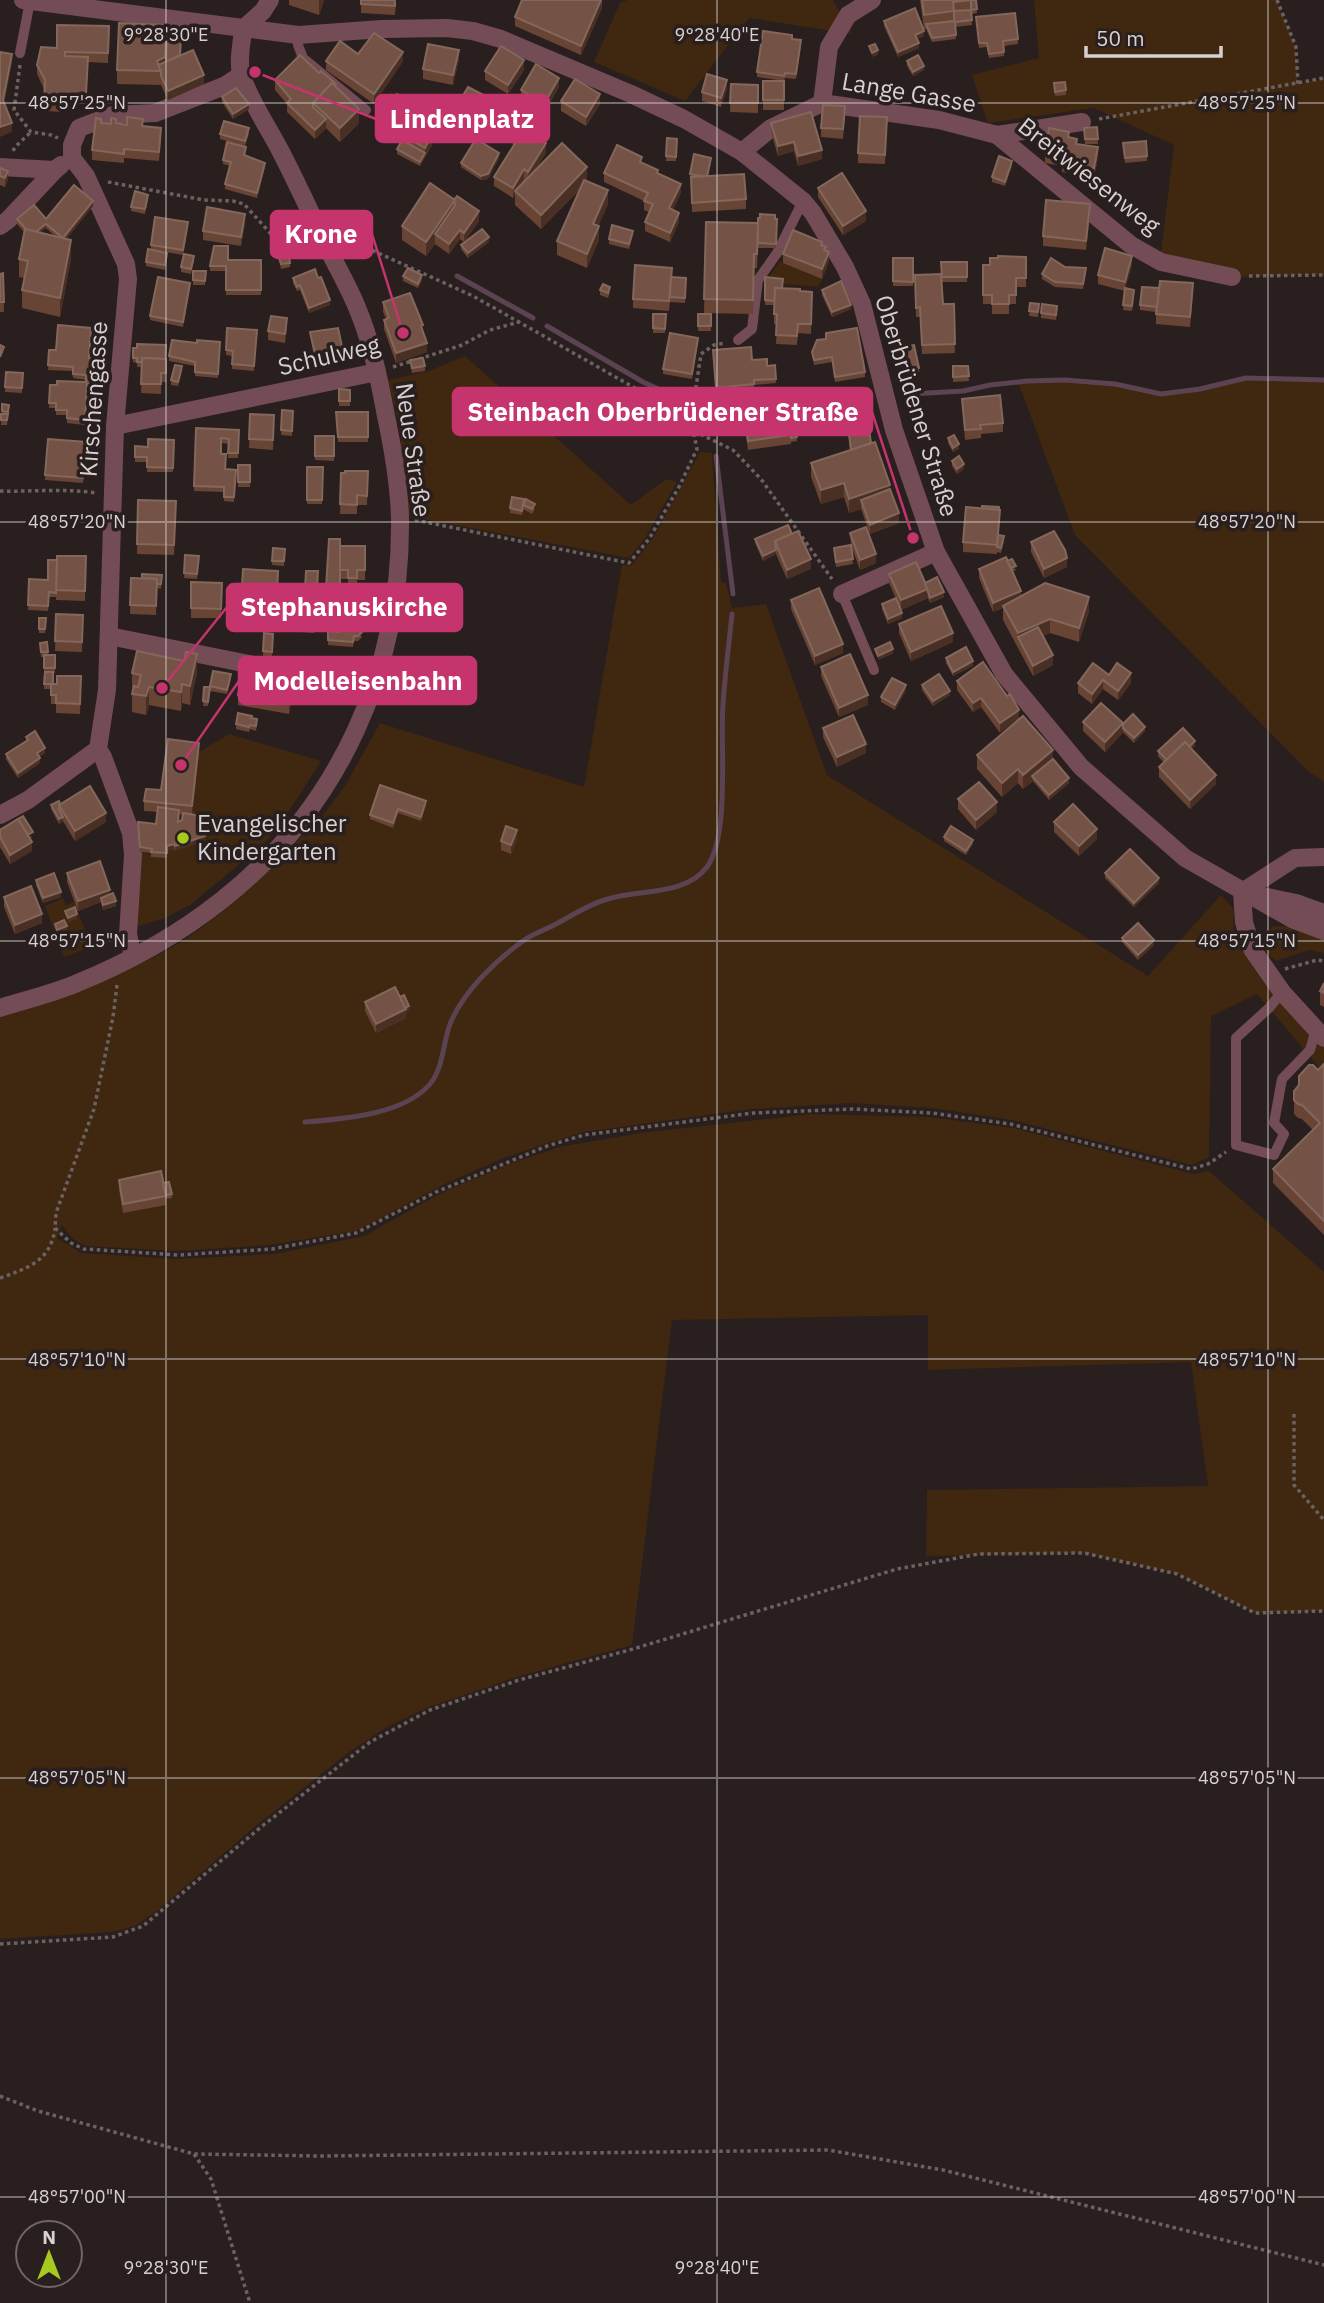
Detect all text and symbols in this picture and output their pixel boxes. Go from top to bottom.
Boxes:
scale bar [1086,14,1221,58]
text: 9°28'30"E [124,23,208,46]
text: 9°28'40"E [675,23,759,46]
text: 50 m [1096,24,1145,52]
street label: Lange Gasse [840,64,979,120]
text: 48°57'25"N [28,91,126,114]
text: 48°57'25"N [1198,91,1296,114]
callout: Lindenplatz [376,95,549,142]
text: Lindenplatz [390,101,534,135]
street label: Breitwiesenweg [1012,110,1168,241]
callout: Krone [271,211,372,258]
text: Krone [285,216,357,250]
street label: Oberbrüdener Straße [868,291,966,520]
street label: Kirschengasse [72,320,114,478]
street label: Schulweg [275,328,383,382]
street label: Neue Straße [389,381,439,519]
callout: Steinbach Oberbrüdener Straße [453,388,872,435]
text: Steinbach Oberbrüdener Straße [467,394,859,428]
text: 48°57'20"N [28,510,126,533]
text: 48°57'20"N [1198,510,1296,533]
callout: Stephanuskirche [227,584,462,631]
text: Stephanuskirche [240,589,448,623]
callout: Modelleisenbahn [239,657,476,704]
text: Modelleisenbahn [254,663,462,697]
place label: Evangelischer Kindergarten [197,807,347,867]
marker: Evangelischer Kindergarten [175,830,191,846]
text: 48°57'15"N [28,929,126,952]
text: 48°57'15"N [1198,929,1296,952]
text: 48°57'10"N [28,1348,126,1371]
text: 48°57'10"N [1198,1348,1296,1371]
text: 48°57'05"N [28,1766,126,1789]
text: 48°57'05"N [1198,1766,1296,1789]
text: 48°57'00"N [28,2185,126,2208]
text: 48°57'00"N [1198,2185,1296,2208]
north arrow [14,2219,84,2289]
text: N [42,2225,56,2249]
text: 9°28'30"E [124,2256,208,2279]
text: 9°28'40"E [675,2256,759,2279]

